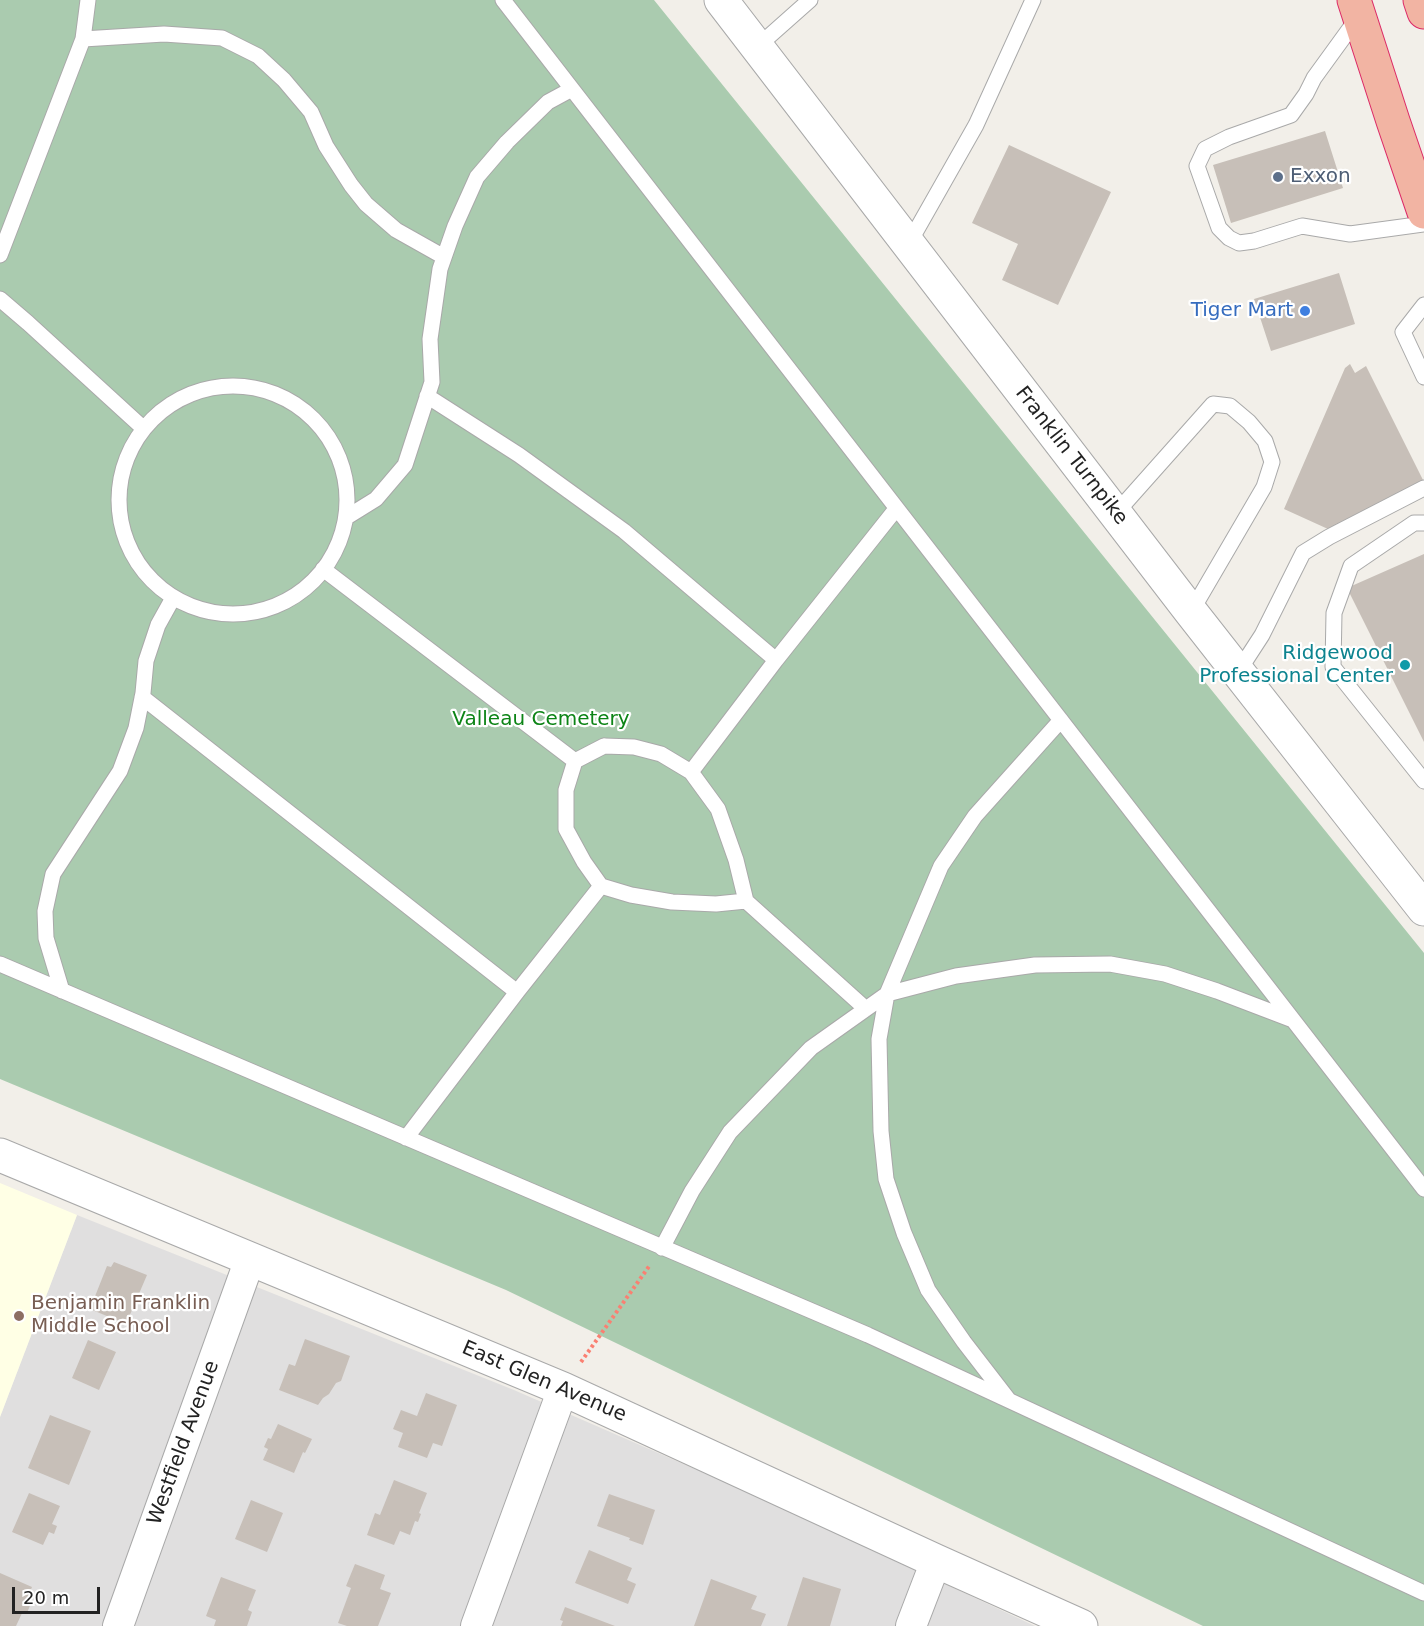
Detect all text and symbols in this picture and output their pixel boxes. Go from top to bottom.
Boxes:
place label: Exxon [1290,165,1351,189]
marker: Exxon [1271,170,1285,184]
place label: Tiger Mart [1191,299,1293,323]
marker: Tiger Mart [1298,304,1312,318]
street label: Franklin Turnpike [1010,382,1132,530]
place label: Ridgewood Professional Center [1199,642,1393,689]
marker: Ridgewood Professional Center [1398,658,1412,672]
park label: Valleau Cemetery [452,708,630,732]
place label: Benjamin Franklin Middle School [31,1292,210,1339]
marker: Benjamin Franklin Middle School [12,1309,26,1323]
street label: East Glen Avenue [458,1337,630,1427]
street label: Westfield Avenue [143,1358,225,1528]
scale bar [15,1575,104,1613]
text: 20 m [23,1587,69,1608]

